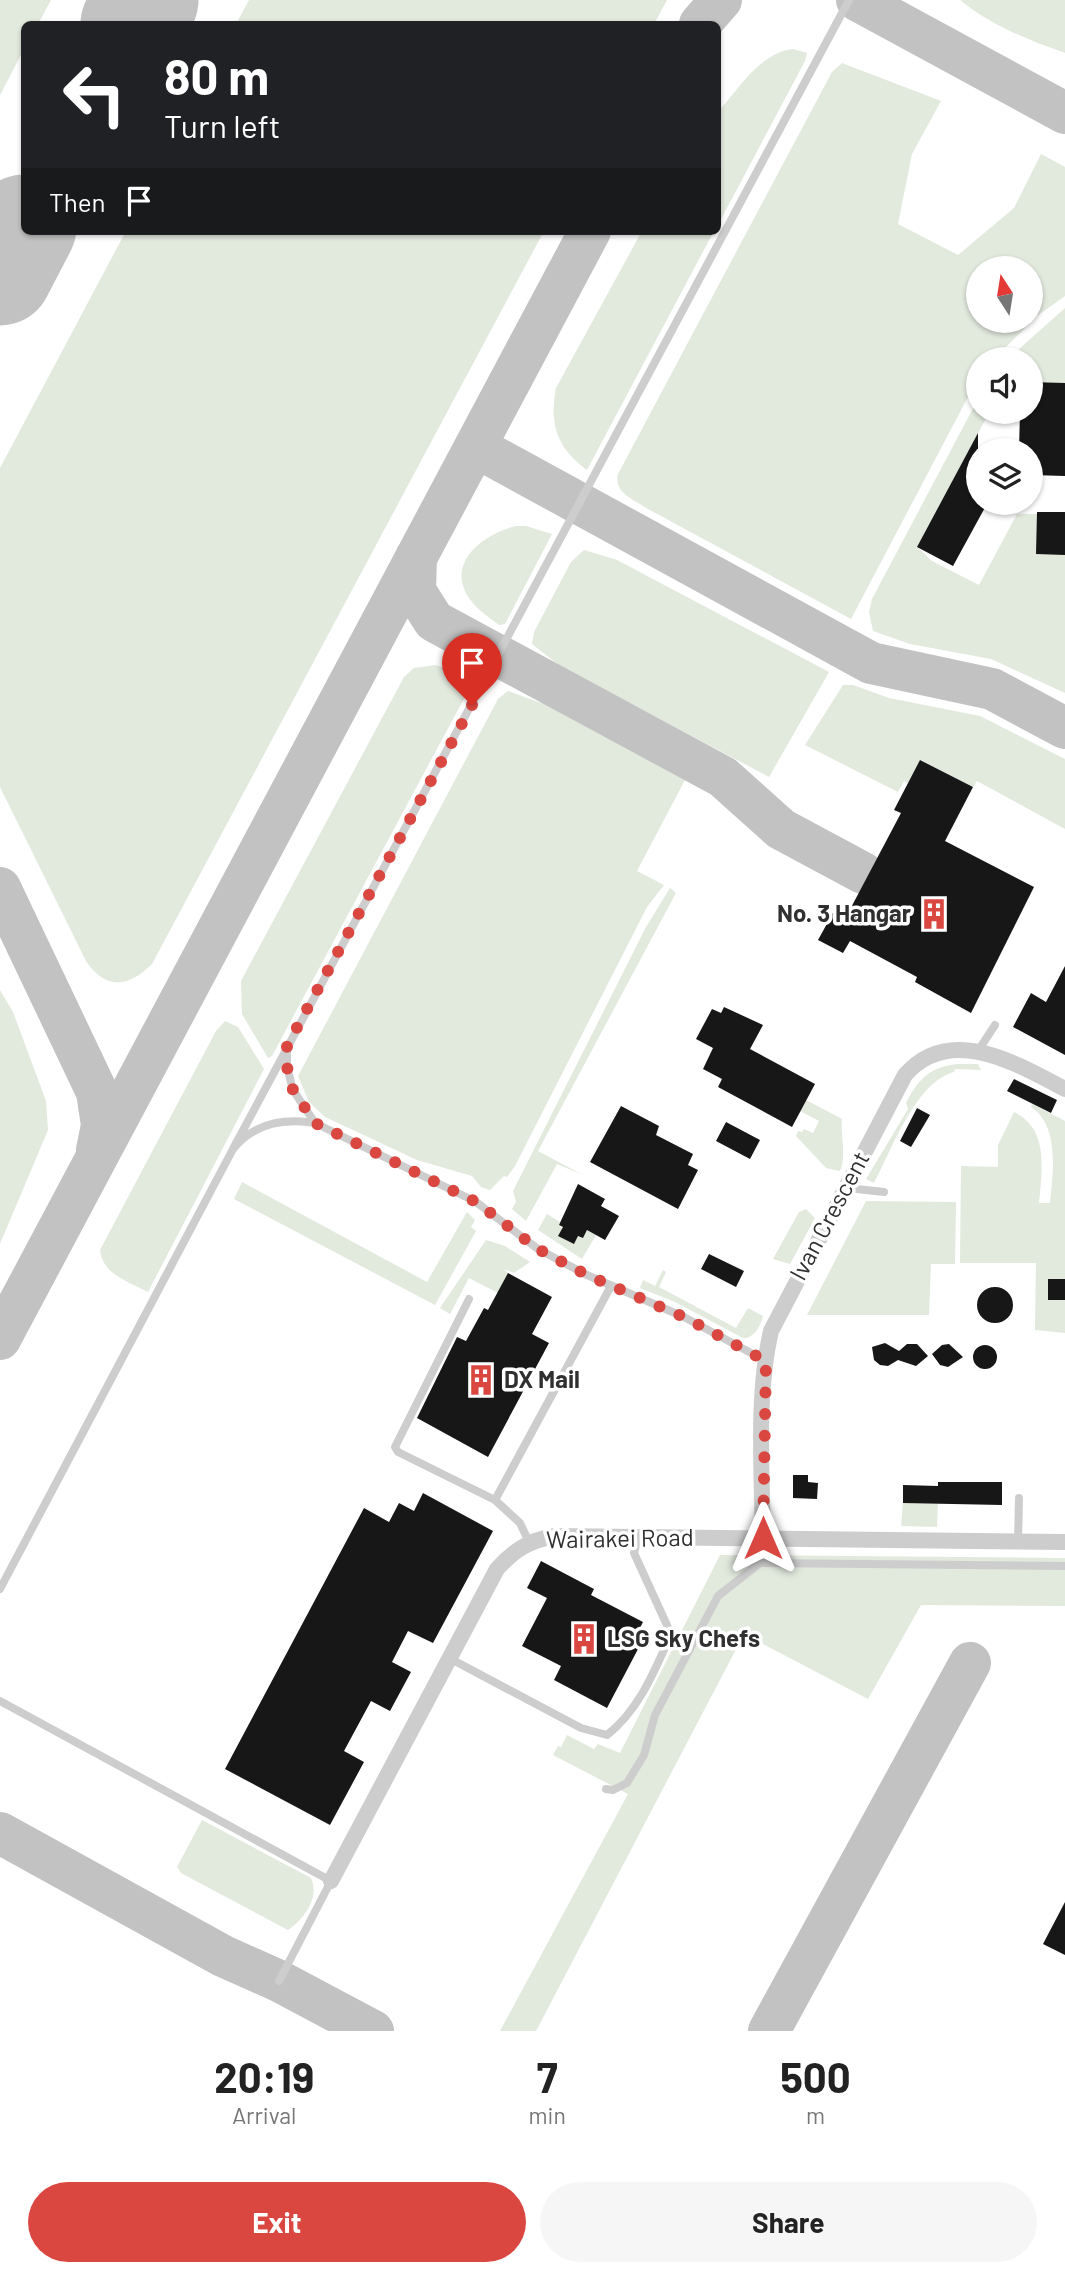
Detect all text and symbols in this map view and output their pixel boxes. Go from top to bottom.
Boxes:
text: 80 m [164,46,269,105]
icon: left [49,49,140,140]
text: Turn left [164,106,281,144]
icon: arrive [120,182,158,220]
text: Then [49,186,106,217]
north arrow [966,256,1043,332]
map controls [966,256,1043,515]
button: sound [966,347,1043,424]
button: layers [966,438,1043,515]
pin [442,633,502,705]
icon: arrive [453,644,491,682]
building icon: No. 3 Hangar [917,897,951,931]
place label: No. 3 Hangar [777,898,911,927]
street label: Ivan Crescent [783,1146,875,1285]
building icon: DX Mail [464,1363,498,1397]
place label: DX Mail [504,1364,580,1393]
position arrow [726,1501,800,1575]
street label: Wairakei Road [546,1522,694,1553]
building icon: LSG Sky Chefs [567,1622,601,1656]
place label: LSG Sky Chefs [607,1623,760,1652]
text: 20:19 [214,2051,314,2101]
text: 7 [537,2051,558,2101]
text: 500 [780,2051,851,2101]
text: Arrival [232,2101,296,2129]
text: min [529,2101,566,2129]
text: m [806,2101,825,2129]
button: Exit [28,2182,526,2262]
button: Share [540,2182,1037,2262]

